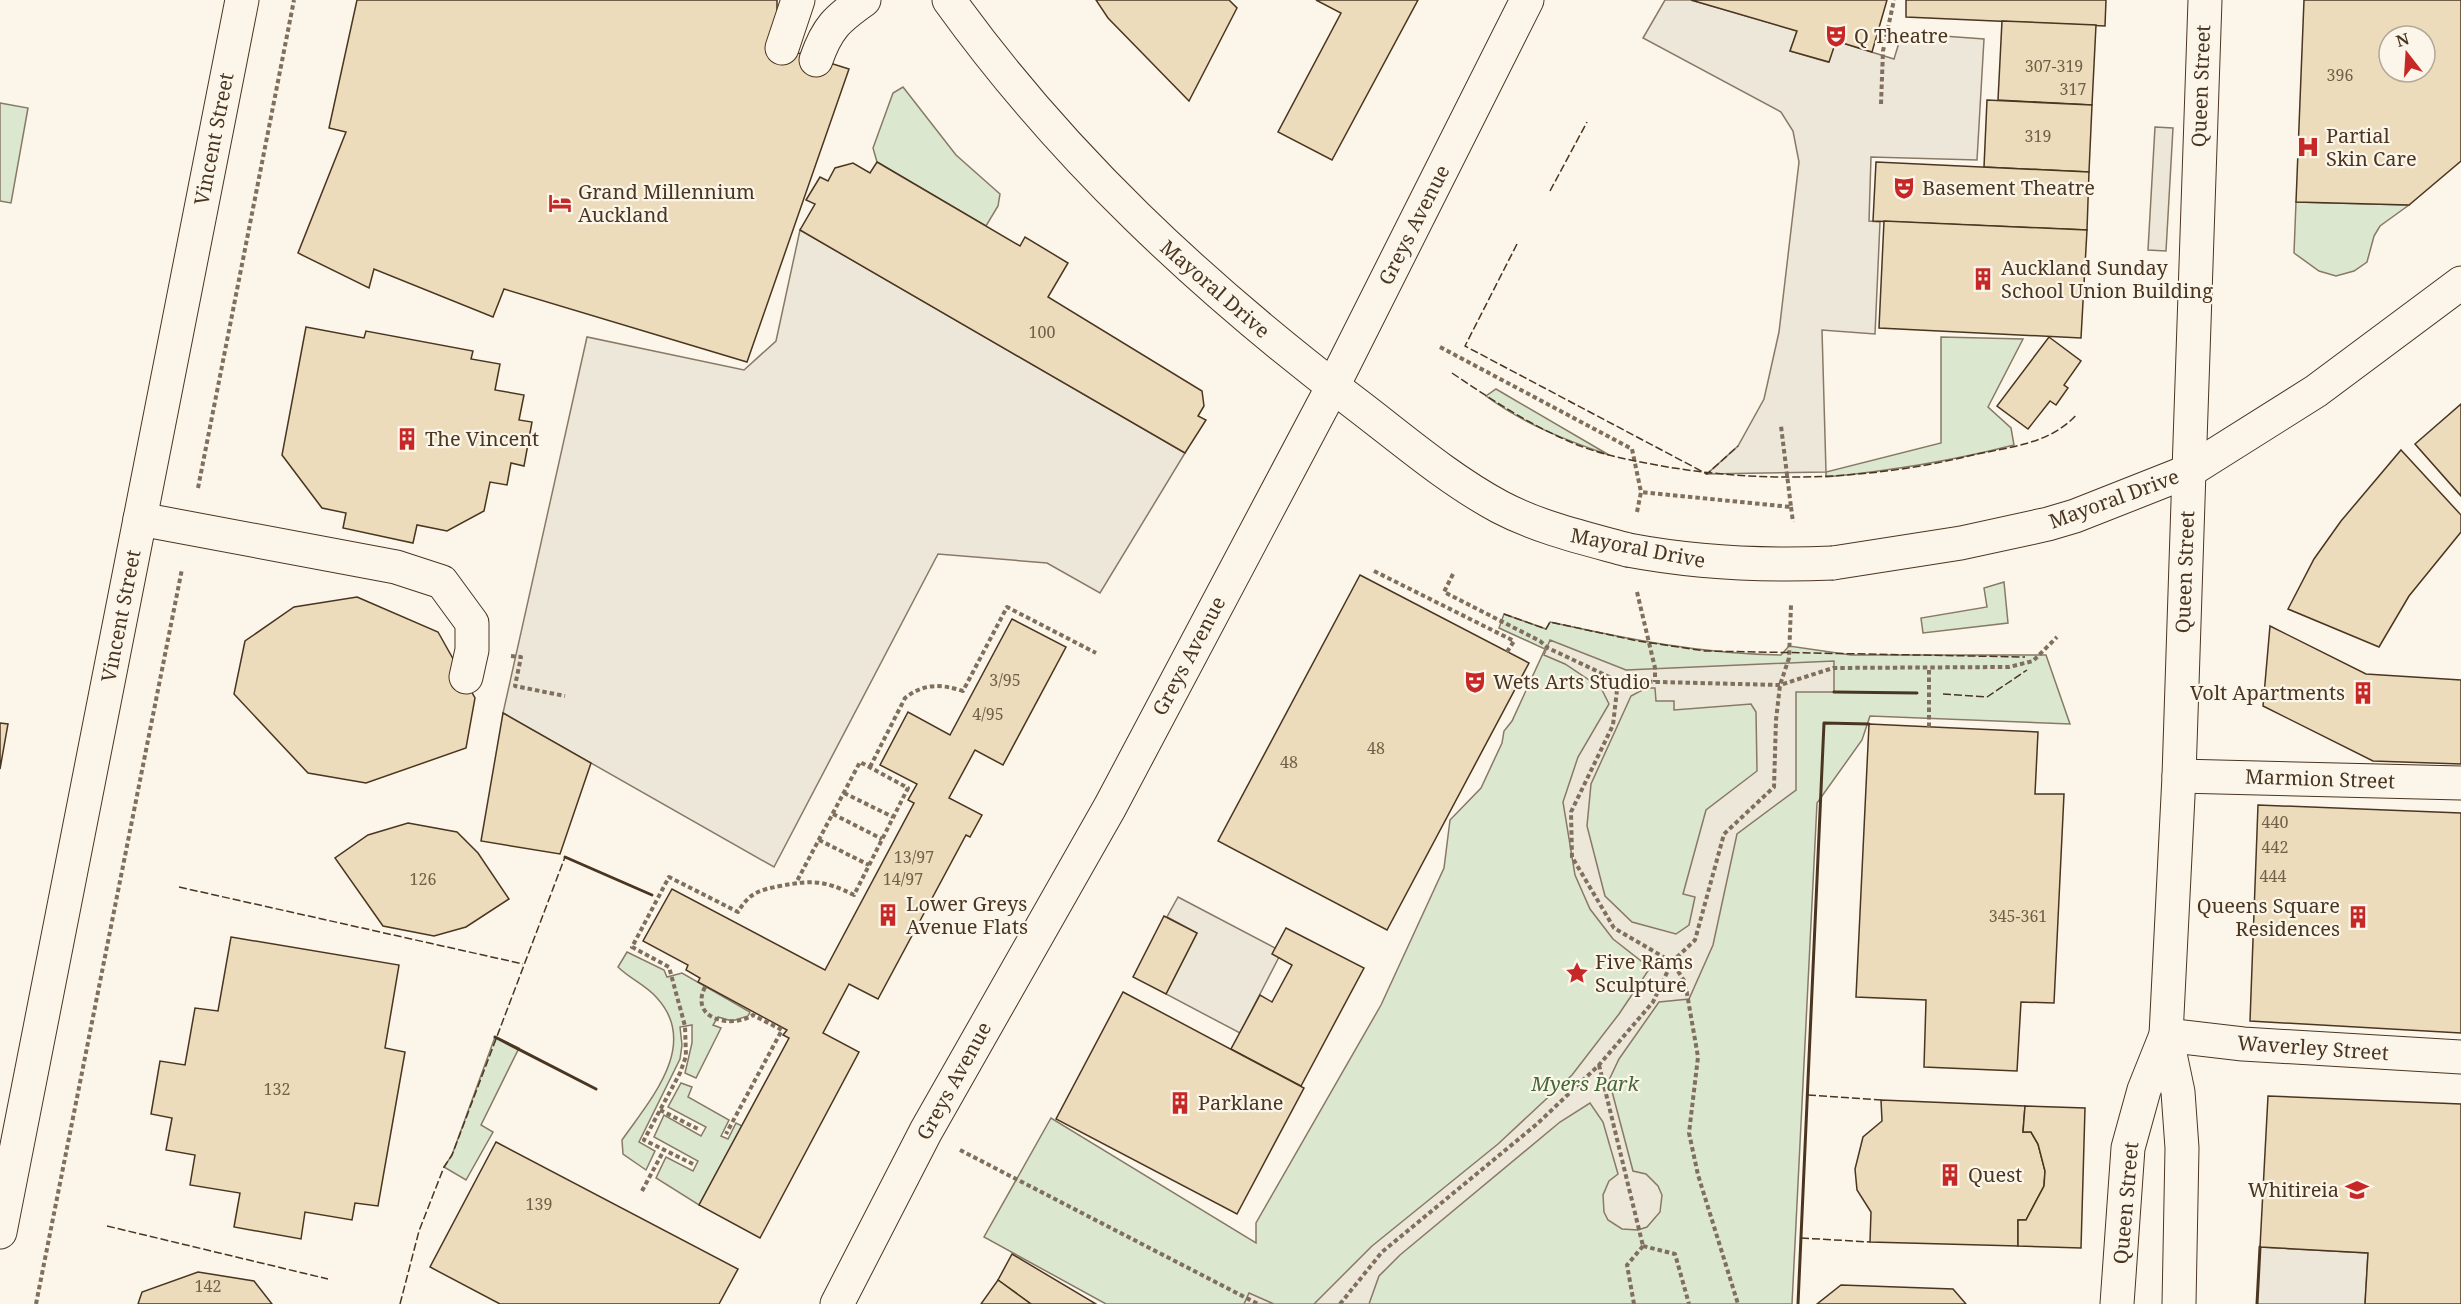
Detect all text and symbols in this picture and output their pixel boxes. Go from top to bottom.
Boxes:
place label: Q Theatre [1854,22,1948,49]
theatre icon: Q Theatre [1823,23,1849,49]
street label: Queen Street [2185,24,2216,148]
north arrow [2377,24,2437,84]
text: N [2393,27,2412,52]
house number: 307-319 [2025,55,2083,77]
house number: 396 [2327,64,2353,86]
street label: Vincent Street [187,70,240,207]
house number: 317 [2060,78,2086,100]
place label: Partial Skin Care [2326,122,2417,172]
house number: 319 [2025,125,2051,147]
hospital icon: Partial Skin Care [2295,134,2321,160]
street label: Greys Avenue [1372,160,1455,289]
place label: Basement Theatre [1922,174,2095,201]
theatre icon: Basement Theatre [1891,175,1917,201]
place label: Grand Millennium Auckland [578,178,755,228]
hotel icon: Grand Millennium Auckland [547,190,573,216]
street label: Mayoral Drive [1155,234,1276,344]
place label: Auckland Sunday School Union Building [2001,254,2213,304]
building icon: Auckland Sunday School Union Building [1970,266,1996,292]
house number: 100 [1029,321,1055,343]
place label: The Vincent [425,425,539,452]
building icon: The Vincent [394,426,420,452]
street label: Mayoral Drive [2045,462,2183,535]
street label: Queen Street [2169,510,2200,634]
street label: Mayoral Drive [1568,521,1708,574]
street label: Vincent Street [94,547,147,684]
street label: Greys Avenue [1146,591,1231,720]
place label: Wets Arts Studio [1493,668,1650,695]
house number: 3/95 [989,669,1021,691]
theatre icon: Wets Arts Studio [1462,669,1488,695]
place label: Volt Apartments [2190,679,2345,706]
building icon: Volt Apartments [2350,680,2376,706]
house number: 4/95 [972,703,1004,725]
house number: 48 [1367,737,1385,759]
house number: 48 [1280,751,1298,773]
street label: Marmion Street [2245,762,2396,795]
house number: 440 [2262,811,2288,833]
house number: 442 [2262,836,2288,858]
house number: 13/97 [894,846,934,868]
house number: 444 [2260,865,2286,887]
house number: 126 [410,868,436,890]
house number: 14/97 [883,868,923,890]
place label: Lower Greys Avenue Flats [906,890,1028,940]
place label: Queens Square Residences [2197,892,2340,942]
building icon: Lower Greys Avenue Flats [875,902,901,928]
building icon: Queens Square Residences [2345,904,2371,930]
house number: 345-361 [1989,905,2047,927]
place label: Five Rams Sculpture [1595,948,1693,998]
place icon: Five Rams Sculpture [1564,960,1590,986]
street label: Greys Avenue [910,1017,997,1145]
street label: Waverley Street [2236,1029,2390,1066]
park label: Myers Park [1530,1070,1639,1097]
house number: 132 [264,1078,290,1100]
place label: Parklane [1198,1089,1284,1116]
building icon: Parklane [1167,1090,1193,1116]
street label: Queen Street [2107,1141,2144,1265]
place label: Quest [1968,1161,2022,1188]
building icon: Quest [1937,1162,1963,1188]
place label: Whitireia [2248,1176,2339,1203]
school or university icon: Whitireia [2344,1177,2370,1203]
house number: 139 [526,1193,552,1215]
house number: 142 [195,1275,221,1297]

